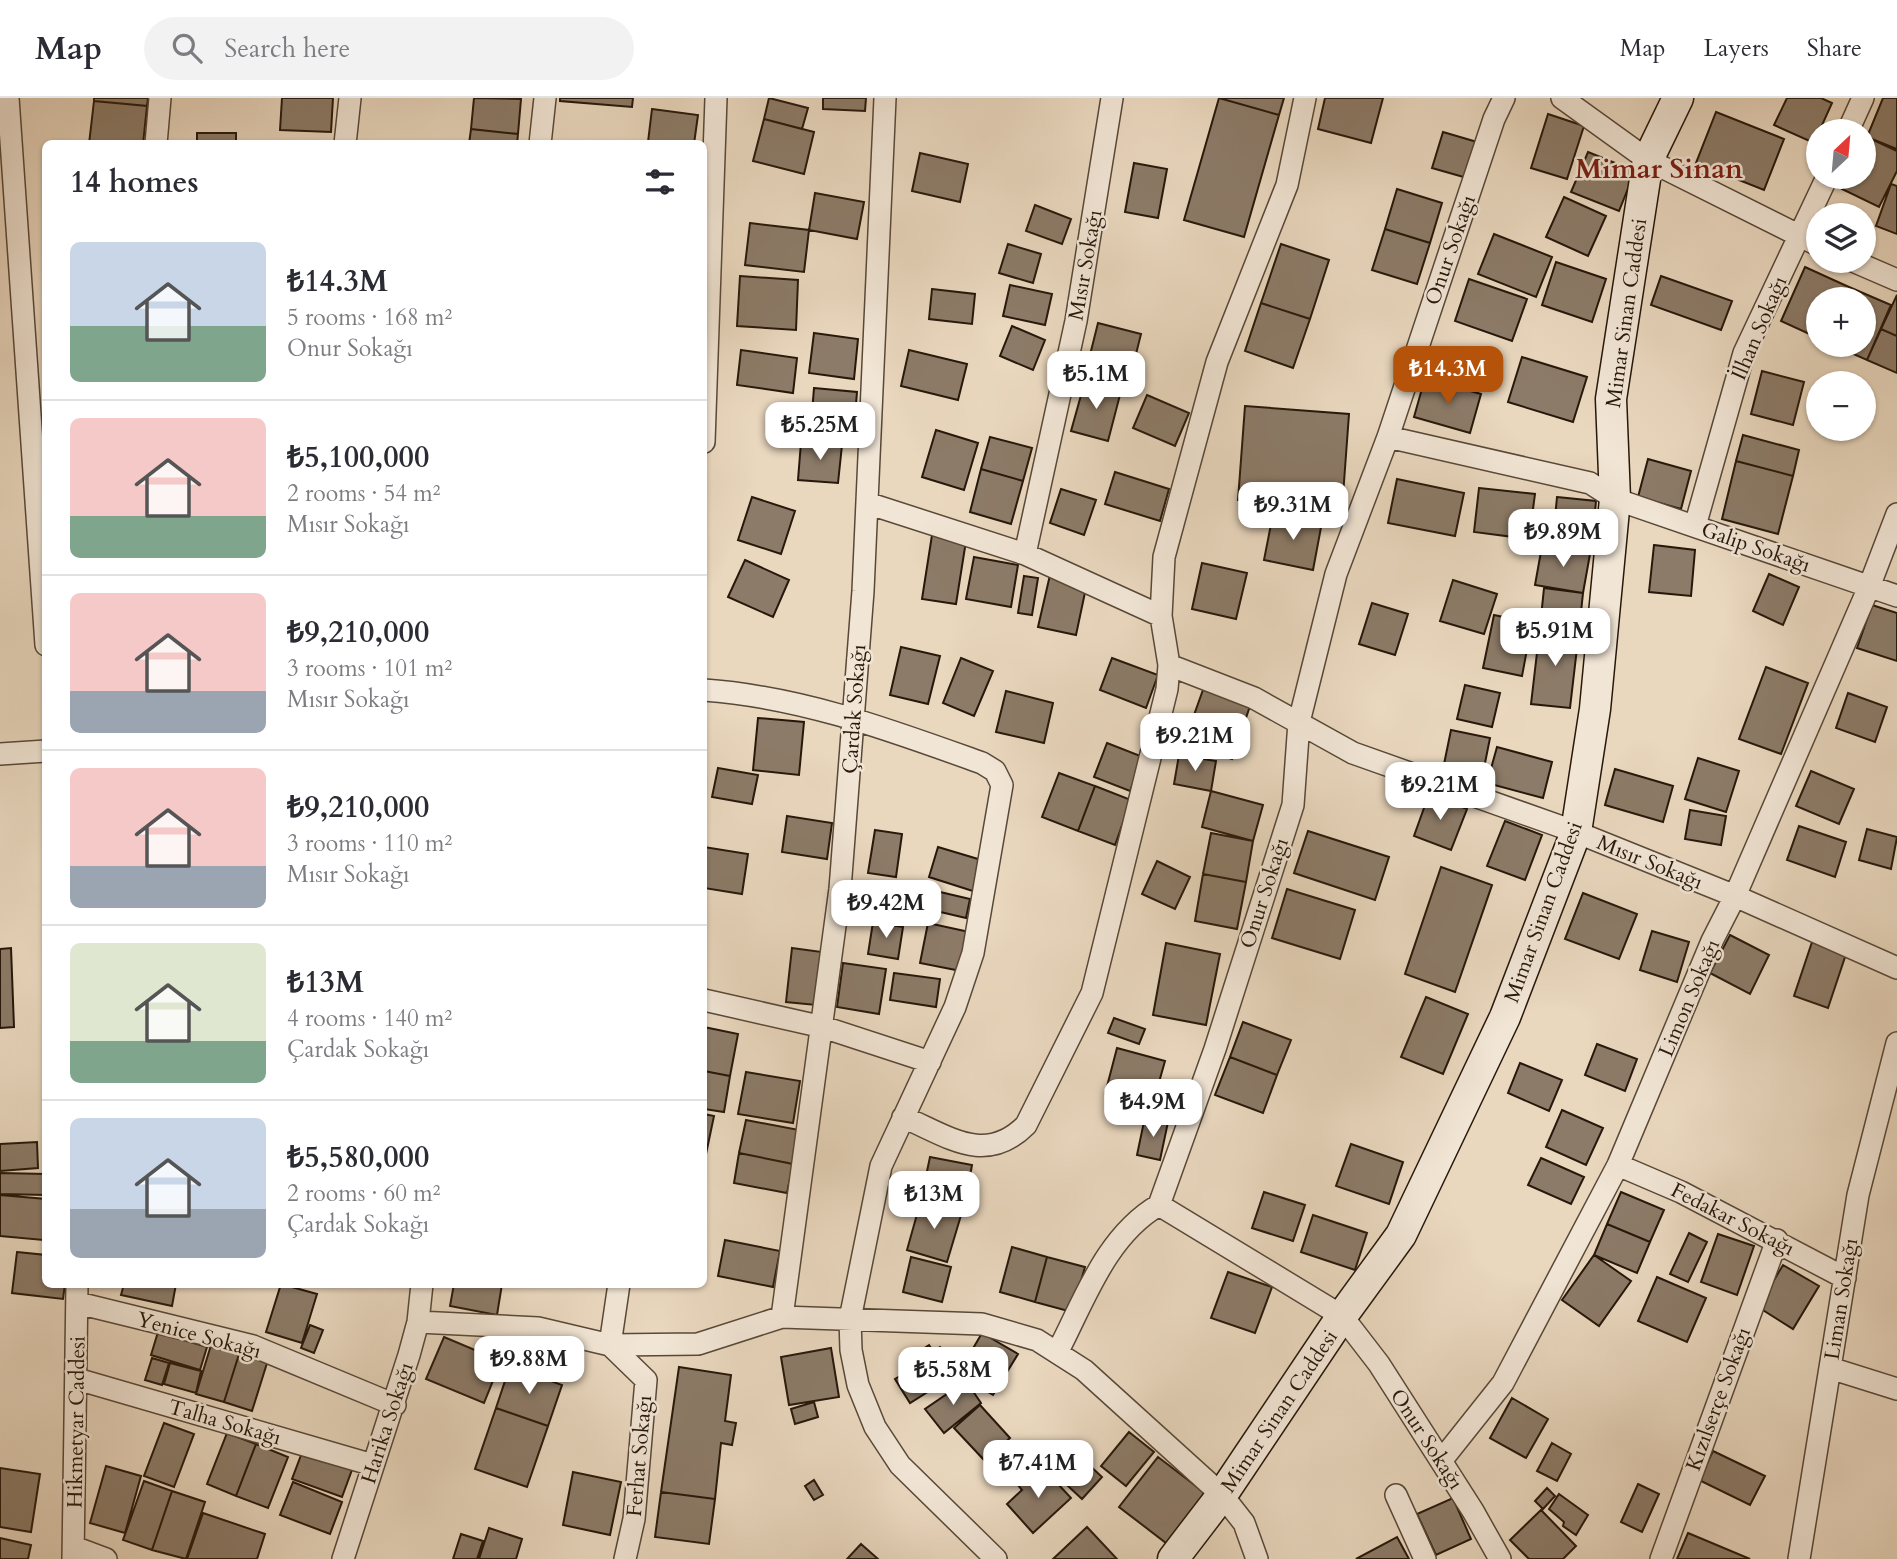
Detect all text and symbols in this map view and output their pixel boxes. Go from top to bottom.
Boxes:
search box [144,17,634,80]
text: Map [35,26,102,71]
icon: search [168,29,206,67]
text: Search here [224,31,350,66]
text: Map [1620,32,1666,65]
text: Layers [1704,32,1769,65]
text: Share [1807,32,1862,65]
north arrow [1806,119,1876,189]
map controls [1806,119,1876,441]
district label: Mimar Sinan [1575,150,1743,188]
text: 14 homes [70,162,199,203]
icon: filters [641,163,679,201]
street label: Onur Sokağı [1418,191,1483,309]
button: layers [1806,203,1876,273]
street label: Mısır Sokağı [1062,207,1109,323]
street label: Mimar Sinan Caddesi [1599,217,1654,410]
text: ₺14.3M [287,261,388,302]
icon: home [126,270,210,354]
street label: İlhan Sokağı [1725,272,1794,385]
button: + [1806,287,1876,357]
text: 5 rooms · 168 m² [287,302,452,333]
text: Onur Sokağı [287,333,413,364]
pin: ₺14.3M [1391,346,1505,406]
pin: ₺5.1M [1047,352,1145,411]
text: ₺14.3M [1409,353,1487,384]
text: ₺5.1M [1063,358,1129,389]
button: − [1806,371,1876,441]
pin: ₺5.25M [763,402,877,462]
text: ₺5.25M [781,409,859,440]
text: ₺5,100,000 [287,437,429,478]
icon: home [126,446,210,530]
text: 2 rooms · 54 m² [287,478,440,509]
pin: ₺9.31M [1236,482,1350,542]
text: ₺9.31M [1254,489,1332,520]
text: Mısır Sokağı [287,509,409,540]
pin: ₺9.89M [1506,510,1620,569]
street label: Galip Sokağı [1697,515,1814,580]
text: ₺9.89M [1524,516,1602,547]
pin: ₺5.91M [1498,608,1612,668]
text: ₺9,210,000 [287,612,429,653]
text: ₺5.91M [1516,615,1594,646]
icon: home [126,621,210,705]
street label: Çardak Sokağı [836,643,873,775]
text: 3 rooms · 101 m² [287,653,452,684]
text: Mısır Sokağı [287,684,409,715]
pin: ₺9.21M [1138,714,1252,773]
text: ₺9.21M [1156,720,1234,751]
pin: ₺9.21M [1383,762,1497,822]
text: ₺9.21M [1401,769,1479,800]
text: ₺9,210,000 [287,787,429,828]
icon: home [126,796,210,880]
street label: Mimar Sinan Caddesi [1497,817,1590,1007]
text: 3 rooms · 110 m² [287,828,452,859]
street label: Mısır Sokağı [1593,828,1707,897]
street label: Onur Sokağı [1233,834,1296,952]
text: Mısır Sokağı [287,859,409,890]
pin: ₺9.42M [829,880,943,940]
text: ₺9.42M [847,887,925,918]
street label: Limon Sokağı [1652,935,1727,1061]
text: ₺13M [287,962,364,1003]
icon: home [126,971,210,1055]
text: 4 rooms · 140 m² [287,1003,452,1034]
text: Çardak Sokağı [287,1034,429,1065]
pin: ₺4.9M [1104,1080,1202,1139]
text: ₺4.9M [1120,1086,1186,1117]
text: ₺5,580,000 [287,1137,429,1178]
icon: home [126,1146,210,1230]
pin: ₺13M [893,1172,975,1231]
street label: Fedakar Sokağı [1666,1176,1800,1263]
text: 2 rooms · 60 m² [287,1178,440,1209]
text: ₺13M [904,1178,964,1209]
text: Çardak Sokağı [287,1209,429,1240]
street label: Liman Sokağı [1818,1236,1865,1362]
street label: Yenice Sokağı [133,1305,264,1366]
street label: Kızılserçe Sokağı [1679,1323,1758,1475]
street label: Mimar Sinan Caddesi [1214,1324,1345,1498]
street label: Hikmetyar Caddesi [61,1336,93,1508]
pin: ₺9.88M [472,1336,586,1396]
text: ₺9.88M [490,1343,568,1374]
pin: ₺5.58M [896,1348,1010,1407]
text: ₺5.58M [914,1354,992,1385]
street label: Harika Sokağı [354,1359,421,1488]
street label: Onur Sokağı [1383,1383,1470,1495]
street label: Talha Sokağı [165,1393,285,1452]
street label: Ferhat Sokağı [620,1394,659,1518]
pin: ₺7.41M [981,1440,1095,1500]
text: ₺7.41M [999,1447,1077,1478]

